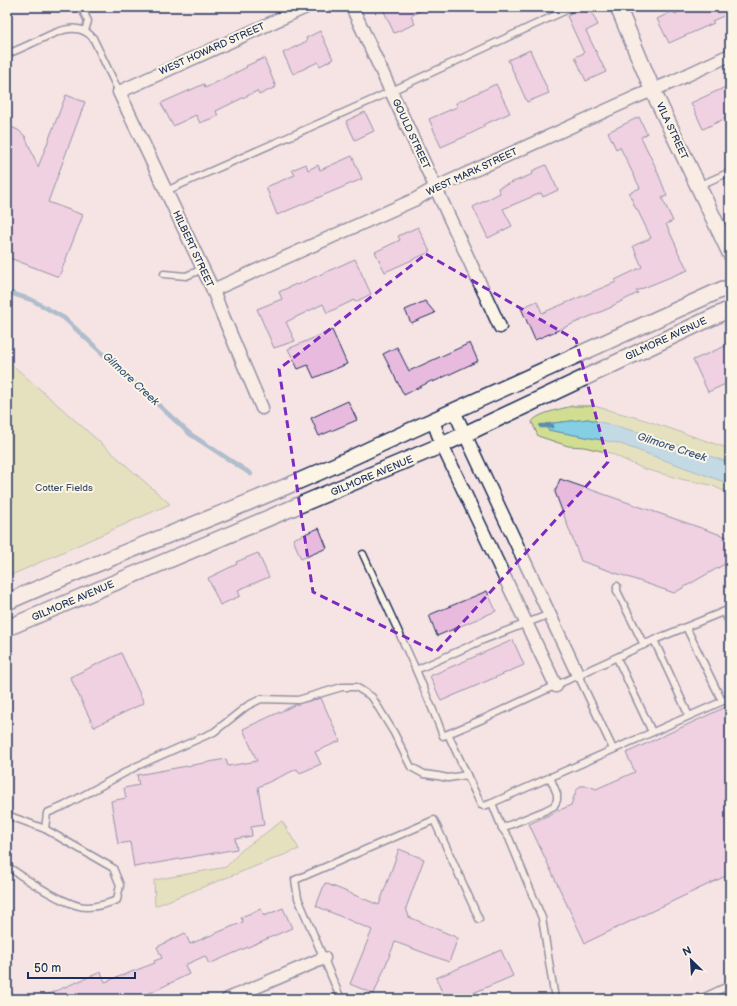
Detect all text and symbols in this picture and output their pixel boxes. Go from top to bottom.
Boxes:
street label: WEST HOWARD STREET [157,20,267,78]
street label: GOULD STREET [389,97,433,171]
street label: VILA STREET [653,100,691,162]
street label: WEST MARK STREET [424,146,520,198]
street label: HILBERT STREET [170,209,216,289]
street label: GILMORE AVENUE [623,315,709,363]
water label: Gilmore Creek [100,350,162,409]
water label: Gilmore Creek [636,430,709,464]
street label: GILMORE AVENUE [329,453,415,499]
park label: Cotter Fields [35,482,93,494]
street label: GILMORE AVENUE [30,578,116,624]
north arrow [671,940,711,980]
text: N [680,944,693,959]
scale bar [28,954,135,980]
text: 50 m [34,961,61,976]

